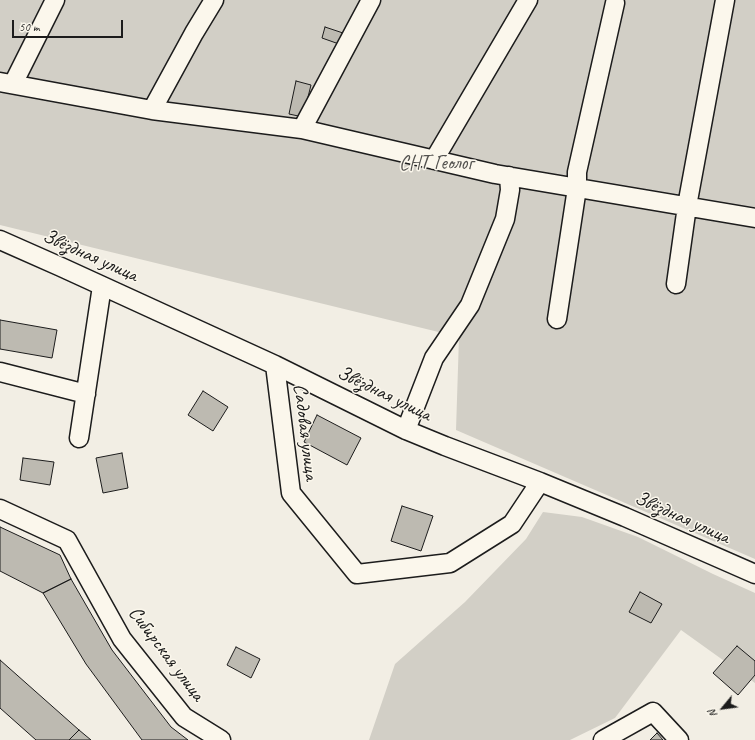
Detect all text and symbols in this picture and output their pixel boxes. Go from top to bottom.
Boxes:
scale bar [14,12,125,38]
text: 50 m [19,19,39,35]
park label: СНТ Геолог [399,152,473,176]
street label: Звёздная улица [39,224,141,288]
street label: Звёздная улица [333,361,435,427]
street label: Садовая улица [287,382,323,482]
street label: Звёздная улица [631,486,733,550]
street label: Сибирская улица [123,602,209,706]
north arrow [703,688,743,728]
text: N [705,707,720,720]

